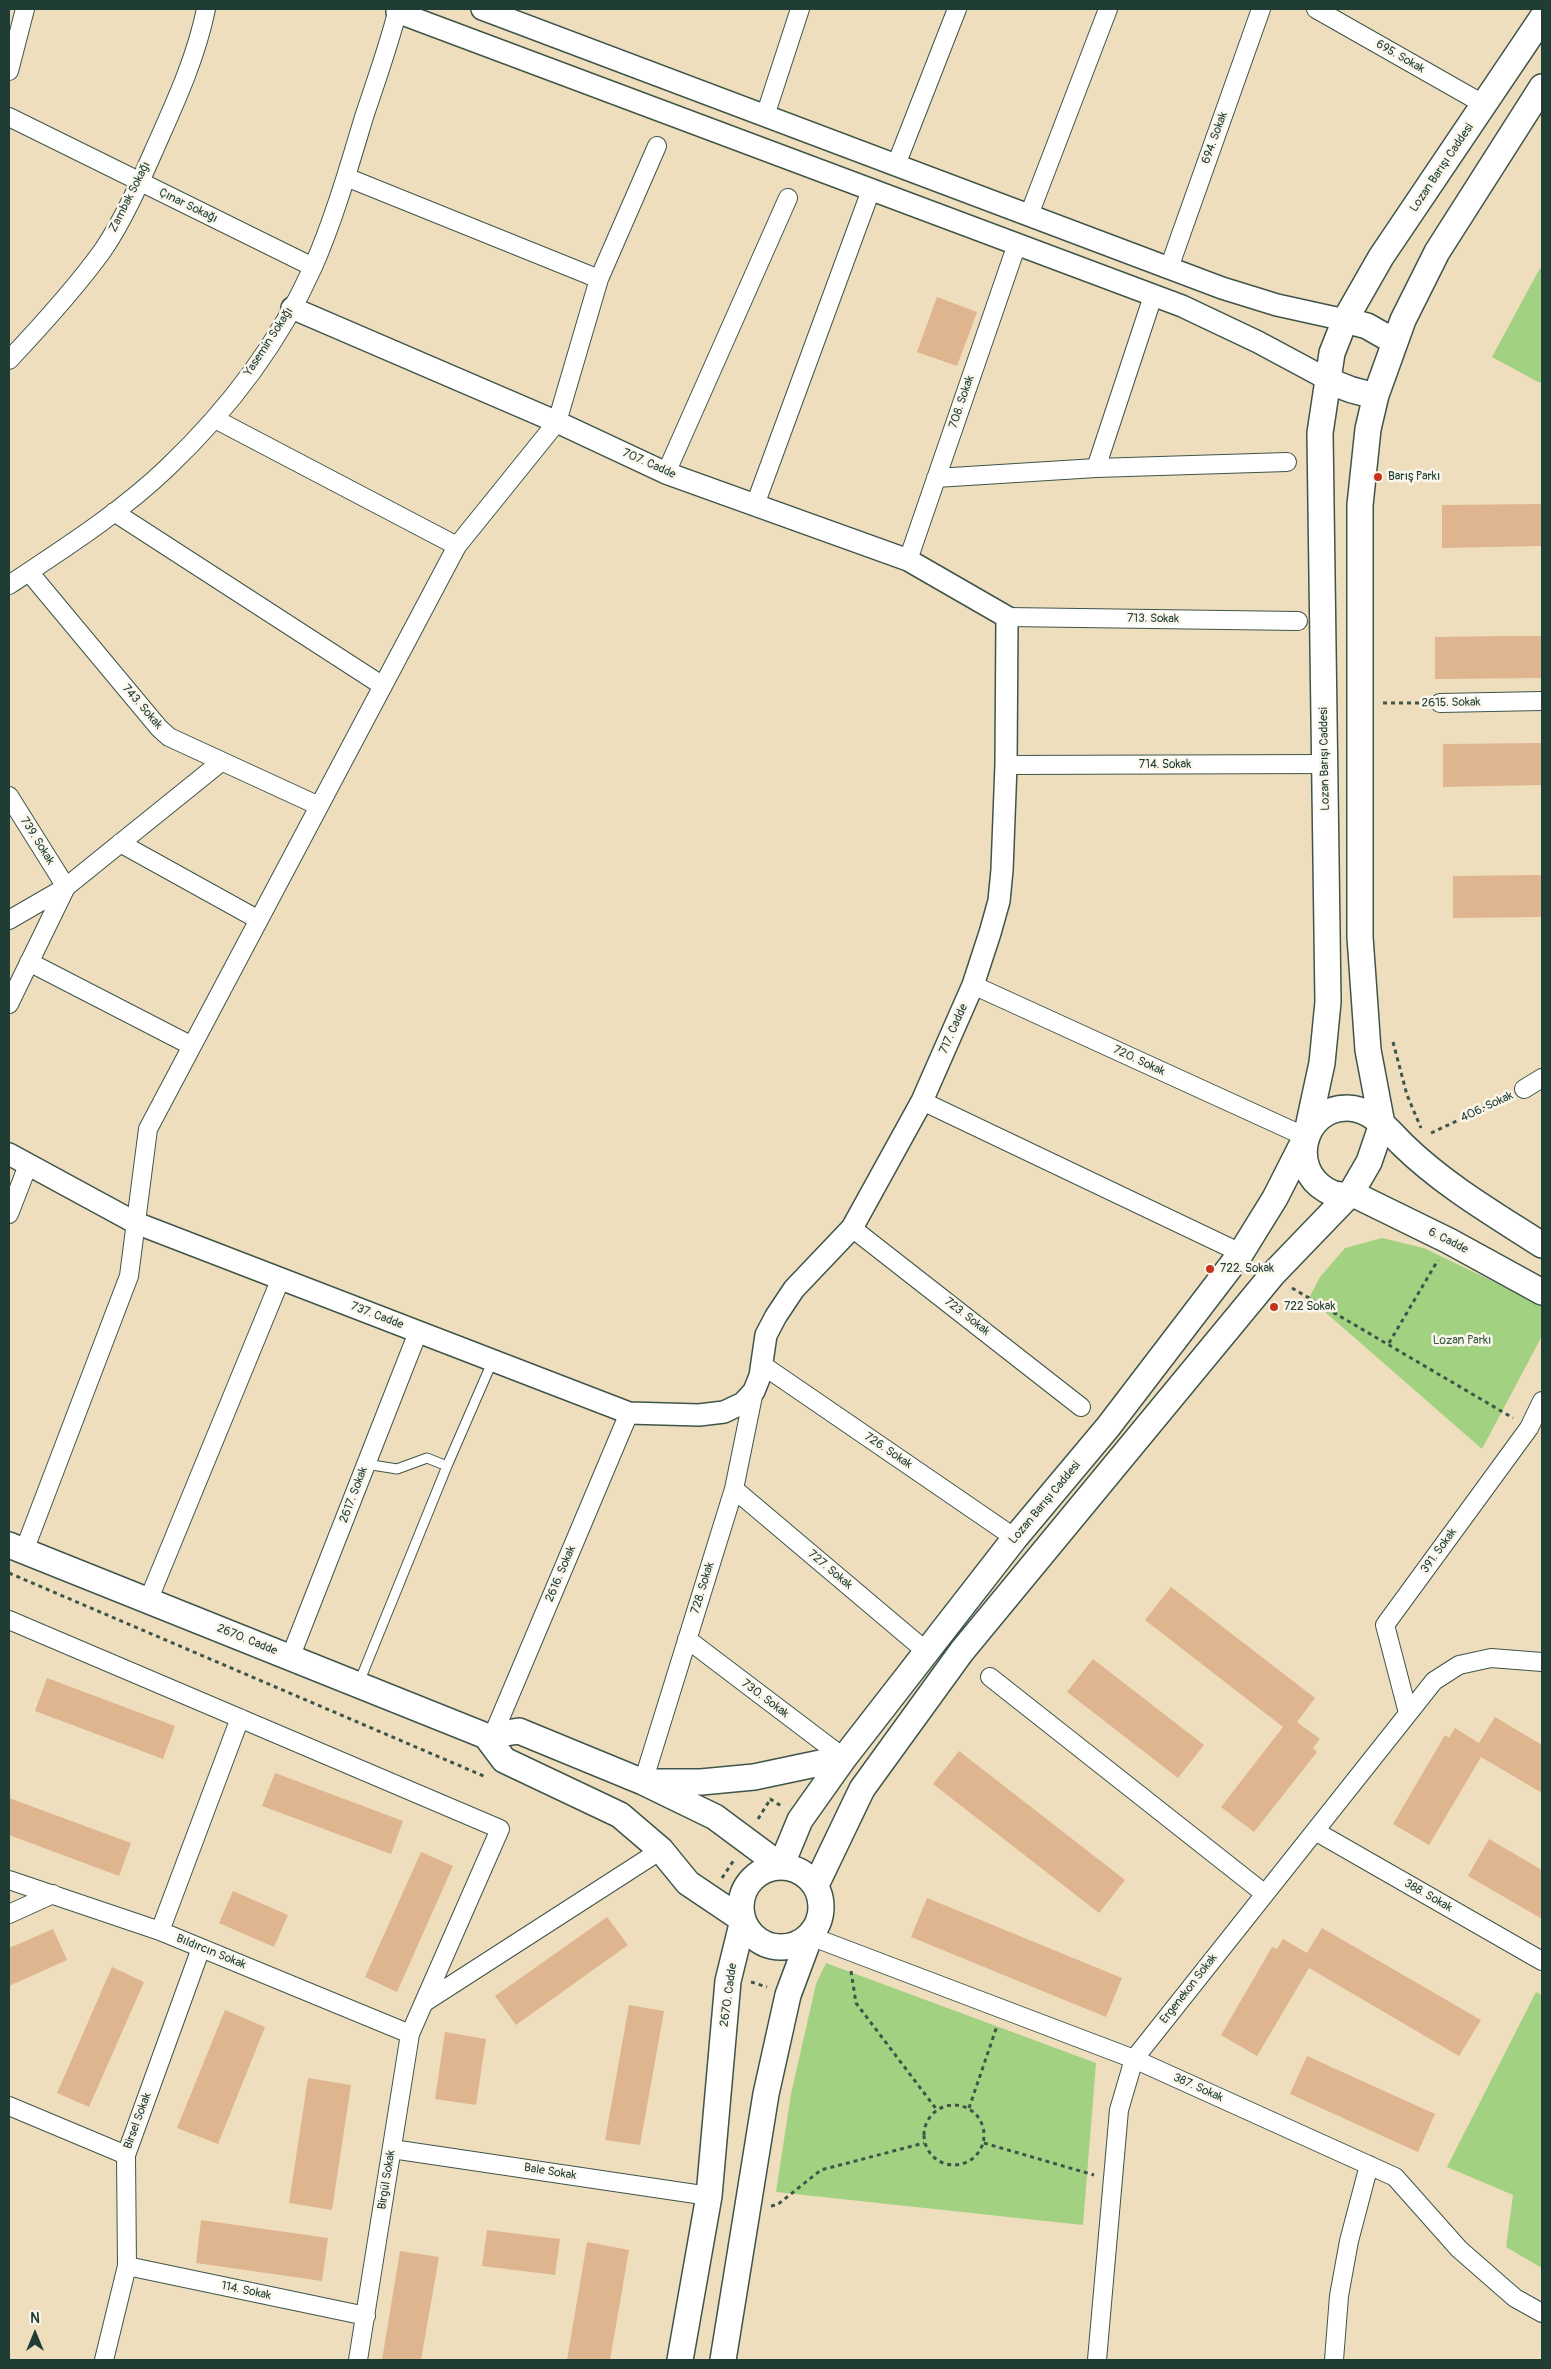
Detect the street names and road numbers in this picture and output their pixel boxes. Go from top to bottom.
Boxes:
street label: 695. Sokak [1373,37,1427,77]
street label: 694. Sokak [1199,110,1231,166]
street label: Lozan Barışı Caddesi [1407,121,1477,215]
street label: Zambak Sokağı [106,159,154,235]
street label: Çınar Sokağı [156,186,220,226]
street label: Yasemin Sokağı [241,305,297,379]
street label: 708. Sokak [946,374,978,430]
street label: 707. Cadde [620,446,678,482]
street label: 713. Sokak [1127,611,1179,627]
street label: 743. Sokak [119,682,165,732]
street label: 2615. Sokak [1421,695,1481,711]
street label: Lozan Barışı Caddesi [1317,707,1333,811]
street label: 714. Sokak [1139,758,1191,772]
street label: 739. Sokak [17,815,57,867]
street label: 717. Cadde [937,1002,971,1056]
street label: 720. Sokak [1111,1043,1167,1079]
street label: 406. Sokak [1458,1089,1516,1125]
street label: 6. Cadde [1426,1225,1470,1257]
street label: 723. Sokak [941,1295,993,1339]
street label: 737. Cadde [349,1299,405,1333]
street label: 726. Sokak [861,1430,915,1472]
street label: Lozan Barışı Caddesi [1006,1459,1084,1547]
street label: 2617. Sokak [337,1465,371,1525]
street label: 391. Sokak [1418,1526,1460,1576]
street label: 2616. Sokak [543,1544,579,1604]
street label: 727. Sokak [805,1547,855,1593]
street label: 728. Sokak [688,1560,718,1616]
street label: 2670. Cadde [215,1621,279,1659]
street label: 730. Sokak [739,1677,791,1721]
street label: 388. Sokak [1401,1877,1455,1915]
street label: Bıldırcın Sokak [174,1931,248,1973]
street label: Ergenekon Sokak [1157,1951,1221,2027]
street label: 2670. Cadde [717,1962,741,2028]
street label: 387. Sokak [1171,2071,1225,2105]
street label: Birsel Sokak [121,2091,155,2151]
street label: Birgül Sokak [375,2149,399,2211]
street label: Bale Sokak [523,2161,577,2183]
street label: 114. Sokak [220,2279,272,2303]

